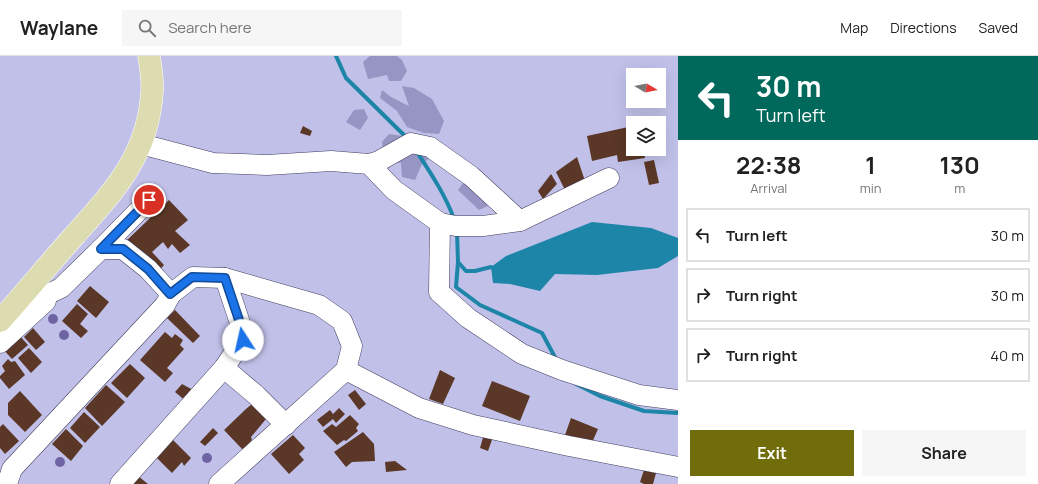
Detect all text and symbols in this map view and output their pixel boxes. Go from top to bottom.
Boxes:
search box [122,10,402,46]
text: Waylane [20,15,98,41]
icon: search [136,17,158,39]
text: Search here [168,17,252,38]
text: Map [840,18,868,37]
text: Directions [890,18,957,37]
text: Saved [979,18,1018,37]
text: 30 m [756,67,821,105]
north arrow [626,68,666,108]
map controls [626,68,666,156]
icon: left [690,72,742,124]
text: Turn left [756,103,826,127]
button: layers [626,116,666,156]
text: 22:38 [736,148,802,181]
text: 1 [865,148,876,181]
text: 130 [940,148,980,181]
text: Arrival [750,179,787,197]
text: min [860,179,881,197]
text: m [954,179,965,197]
pin [132,183,166,217]
icon: arrive [138,189,160,211]
icon: left [692,224,714,246]
text: Turn left [726,225,788,246]
text: 30 m [991,225,1024,246]
icon: right [692,284,714,306]
text: Turn right [726,285,797,306]
text: 30 m [991,285,1024,306]
position arrow [222,319,264,361]
icon: right [692,344,714,366]
text: Turn right [726,345,797,366]
text: 40 m [990,345,1024,366]
button: Exit [690,430,854,476]
button: Share [862,430,1026,476]

